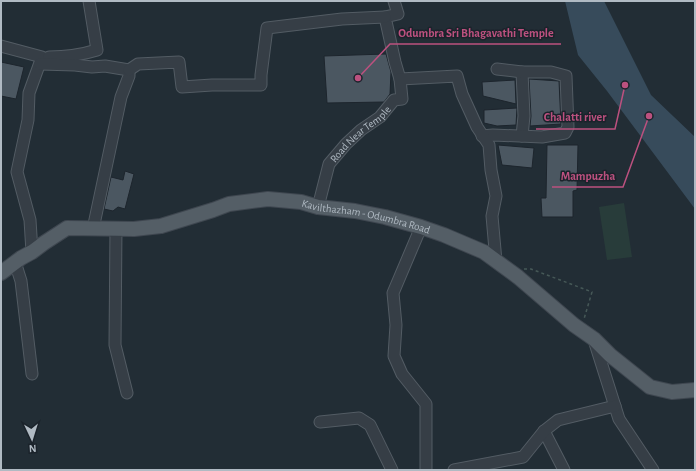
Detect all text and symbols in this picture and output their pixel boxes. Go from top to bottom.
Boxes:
callout: Odumbra Sri Bhagavathi Temple [390,20,561,44]
text: Odumbra Sri Bhagavathi Temple [398,27,554,39]
street label: Road Near Temple [328,104,393,165]
callout: Chalatti river [536,105,615,129]
text: Chalatti river [544,111,607,123]
callout: Mampuzha [552,163,623,187]
text: Mampuzha [561,170,616,182]
street label: Kavilthazham - Odumbra Road [301,198,432,236]
north arrow [12,419,52,459]
text: N [28,443,37,454]

